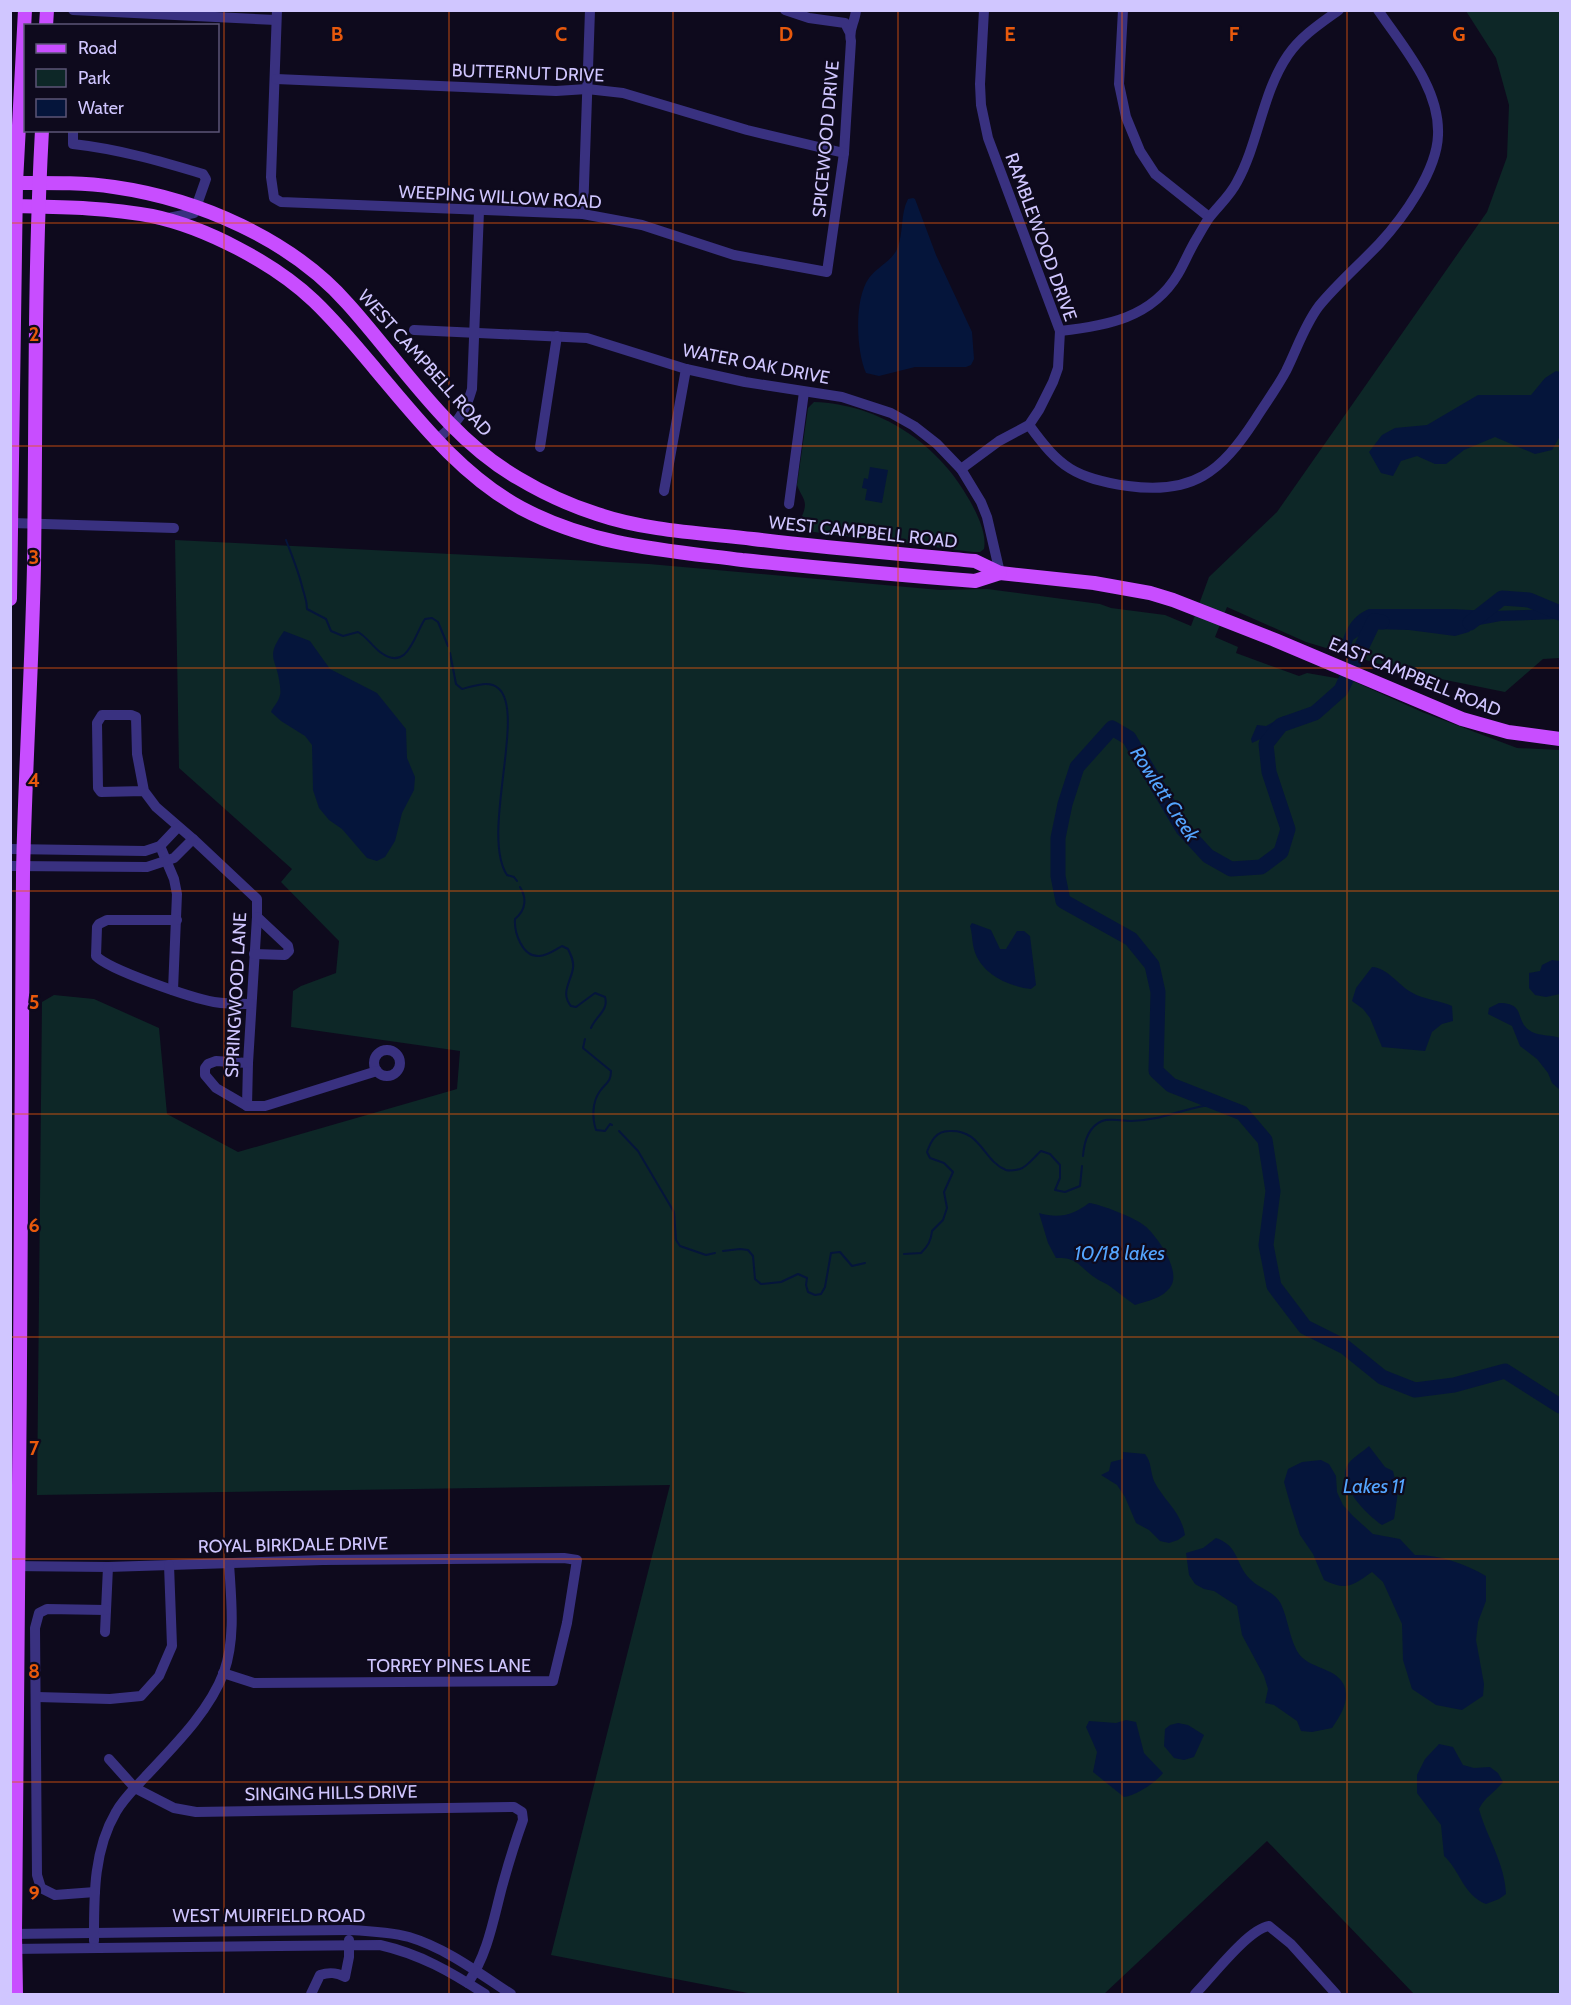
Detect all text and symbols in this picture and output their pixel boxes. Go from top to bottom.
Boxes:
text: B [331,22,343,46]
text: C [555,22,567,46]
text: D [779,22,793,46]
text: E [1004,22,1016,46]
text: F [1229,22,1240,46]
text: G [1452,22,1466,46]
legend [24,24,219,132]
text: Road [78,37,117,59]
street label: BUTTERNUT DRIVE [451,59,605,87]
street label: SPICEWOOD DRIVE [808,59,844,219]
text: Park [78,67,111,89]
text: Water [78,97,124,119]
street label: RAMBLEWOOD DRIVE [1000,150,1082,324]
street label: WEEPING WILLOW ROAD [398,181,602,213]
street label: WEST CAMPBELL ROAD [353,285,497,441]
text: 2 [29,322,39,346]
street label: WATER OAK DRIVE [681,339,831,389]
street label: WEST CAMPBELL ROAD [768,511,958,553]
text: 3 [29,545,39,569]
street label: EAST CAMPBELL ROAD [1326,632,1504,722]
water label: Rowlett Creek [1125,742,1205,847]
text: 4 [28,768,40,792]
street label: SPRINGWOOD LANE [221,912,251,1078]
text: 5 [29,990,39,1014]
text: 6 [28,1213,40,1237]
water label: 10/18 lakes [1075,1241,1165,1265]
text: 7 [29,1436,40,1460]
water label: Lakes 11 [1343,1474,1405,1498]
street label: ROYAL BIRKDALE DRIVE [198,1532,388,1558]
street label: TORREY PINES LANE [367,1655,531,1677]
text: 8 [28,1659,40,1683]
street label: SINGING HILLS DRIVE [244,1780,418,1806]
text: 9 [28,1881,40,1905]
street label: WEST MUIRFIELD ROAD [173,1905,365,1927]

